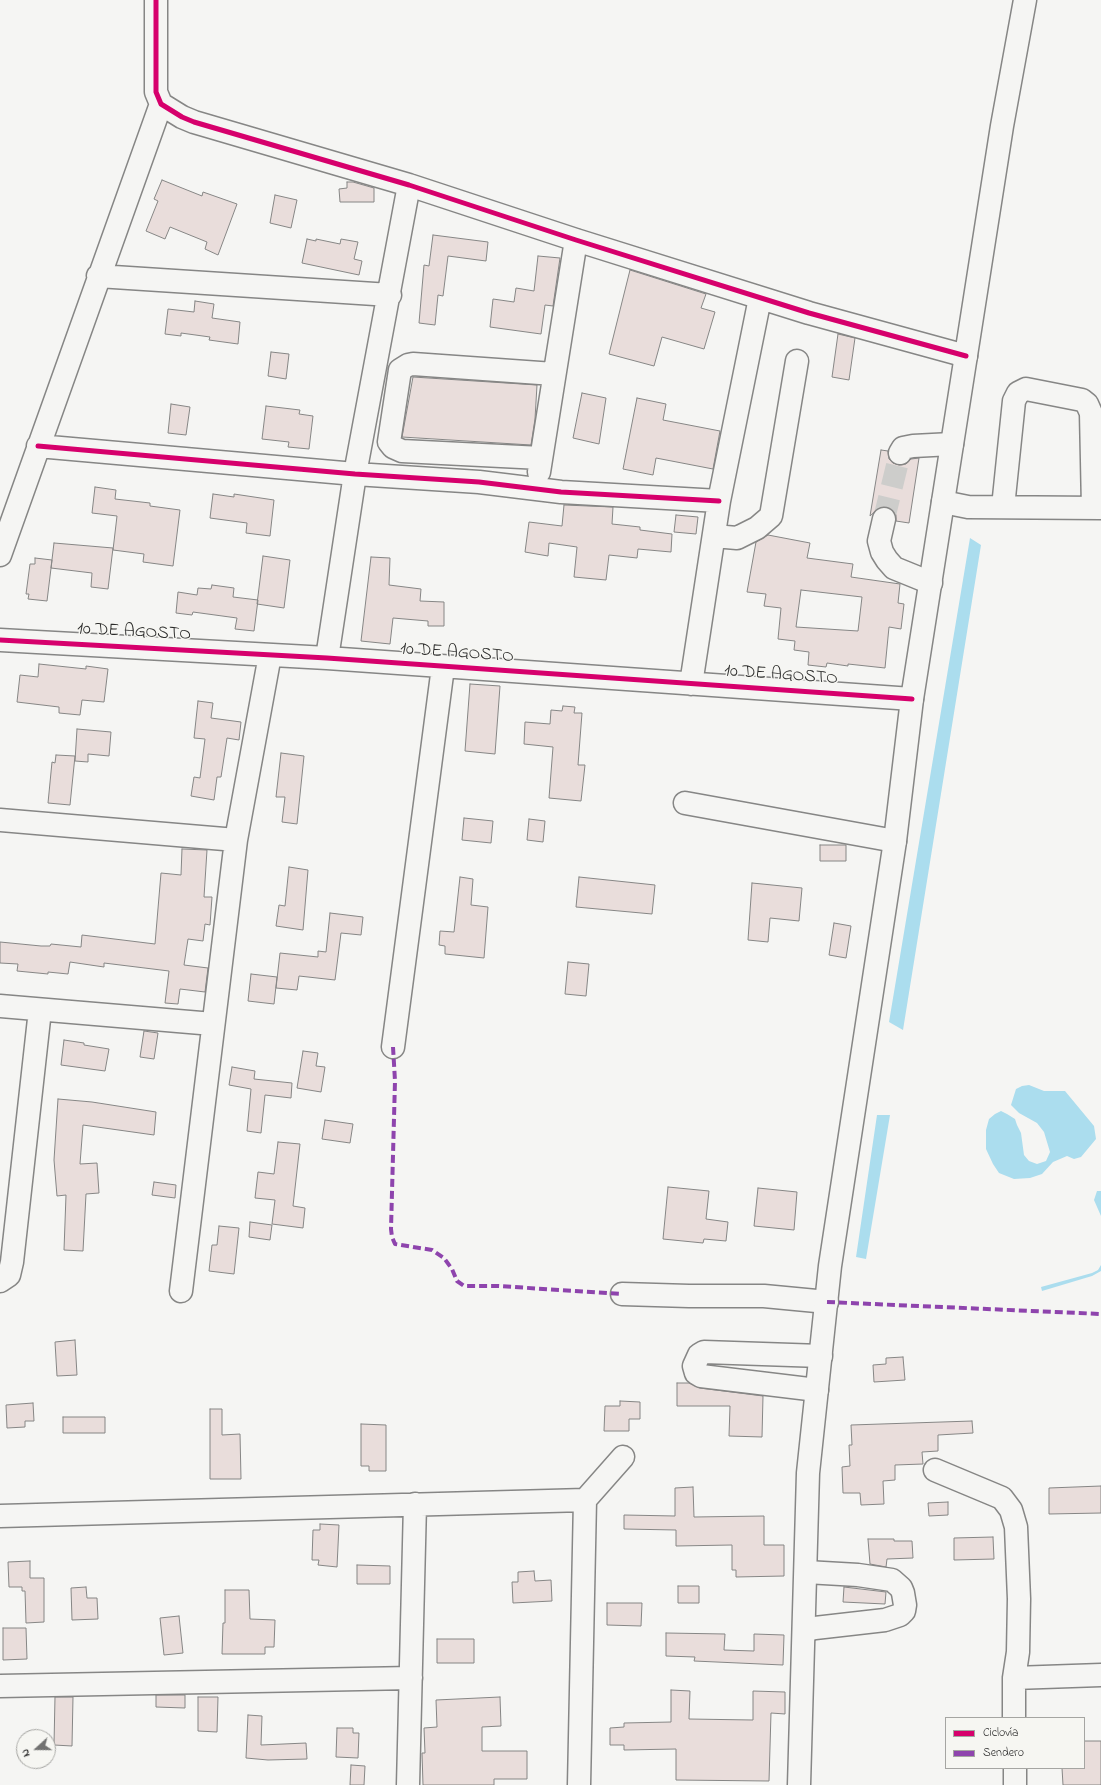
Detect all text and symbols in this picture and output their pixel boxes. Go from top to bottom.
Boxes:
street label: 10 DE AGOSTO [77,619,191,647]
street label: 10 DE AGOSTO [399,639,515,669]
street label: 10 DE AGOSTO [723,661,839,691]
legend [945,1717,1085,1769]
text: Ciclovía [983,1724,1019,1742]
north arrow [16,1729,56,1769]
text: Sendero [983,1744,1024,1762]
text: N [17,1747,35,1759]

